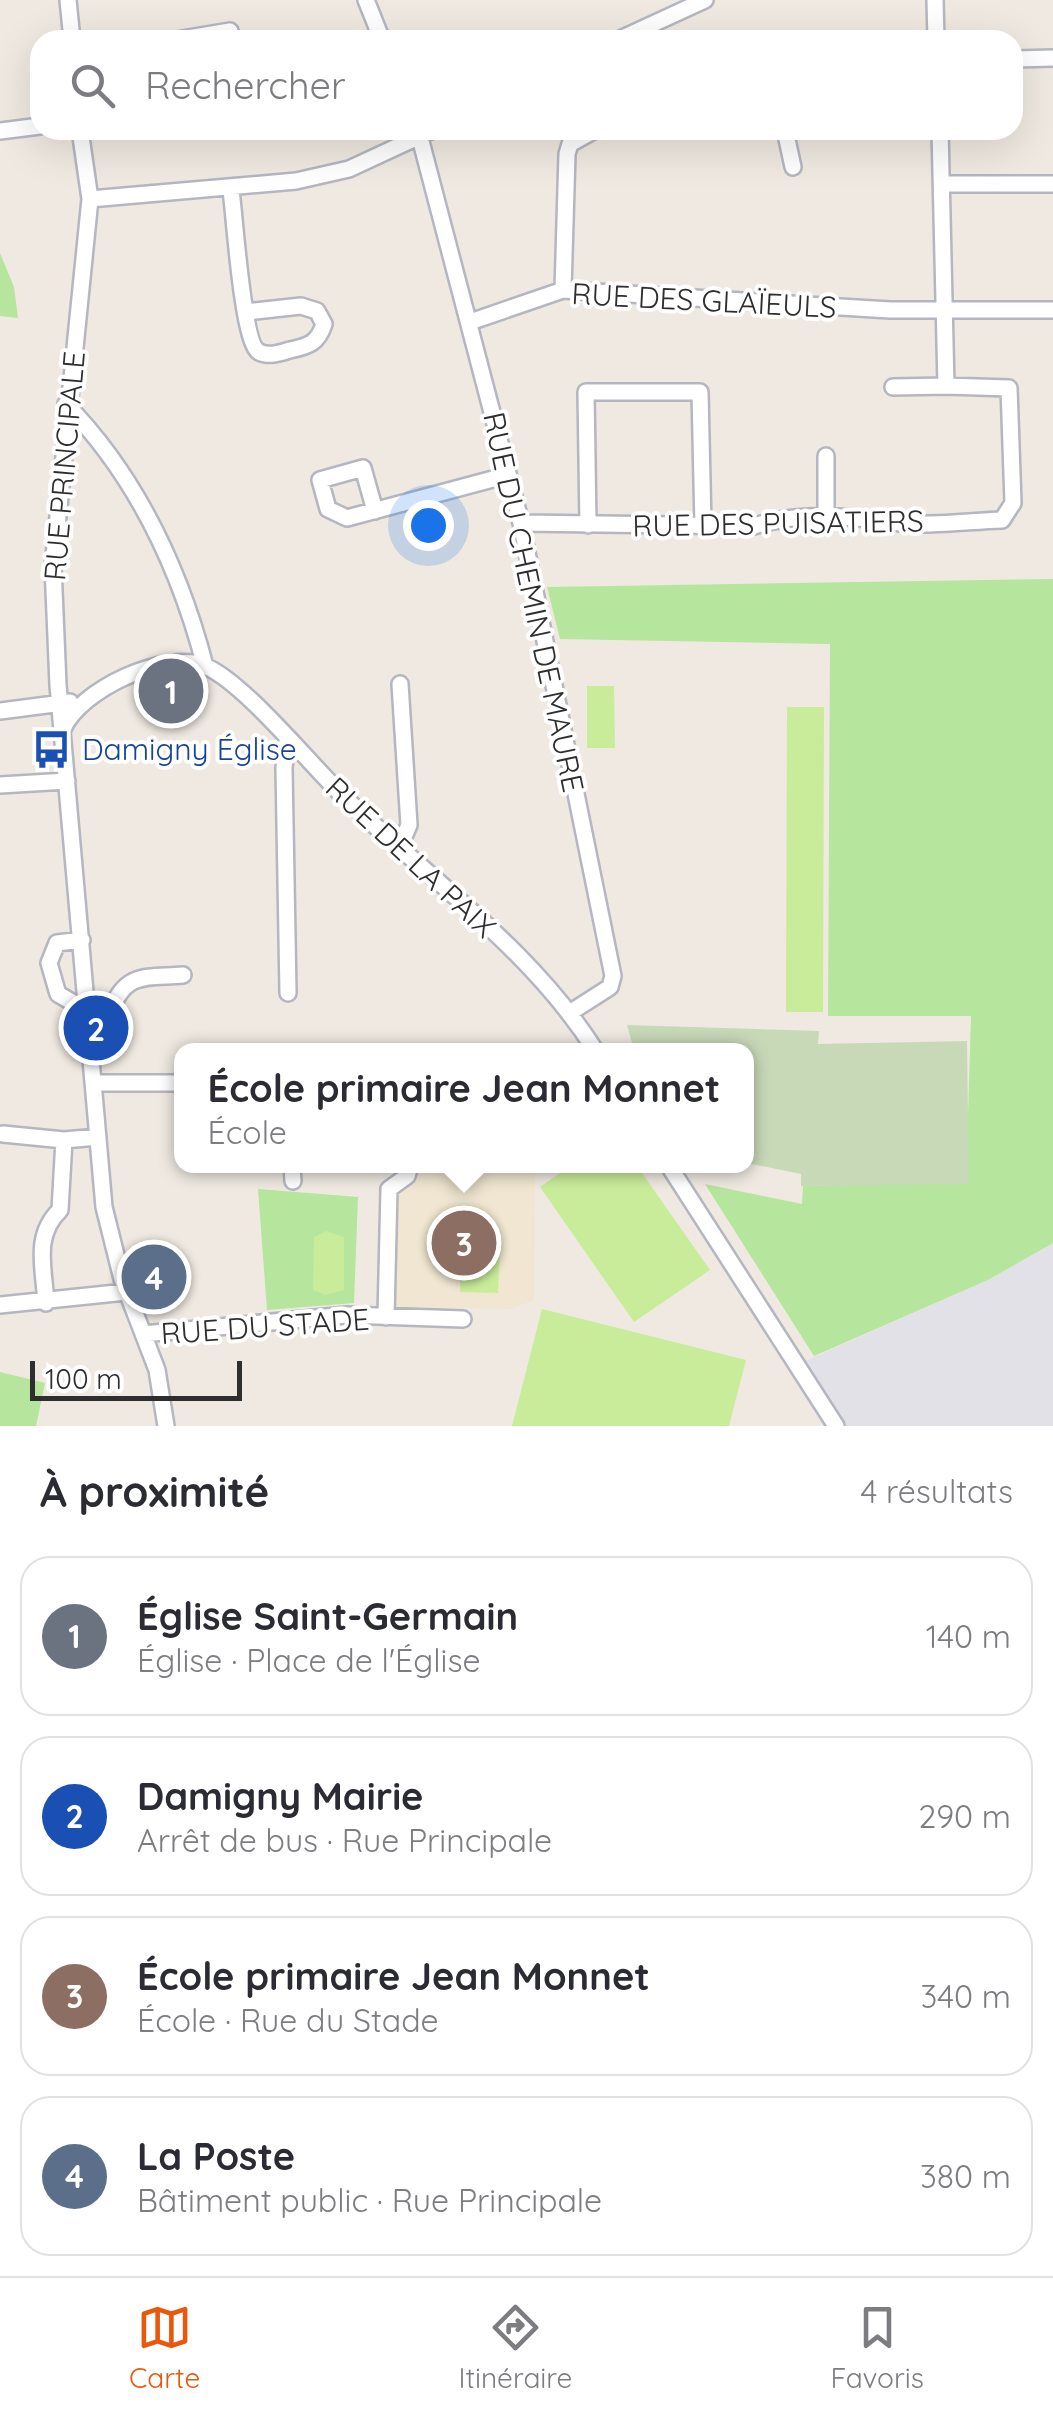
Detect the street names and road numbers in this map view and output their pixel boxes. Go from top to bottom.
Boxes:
street label: RUE DES GLAÏEULS [571,274,837,326]
street label: RUE PRINCIPALE [35,350,93,582]
street label: RUE DU CHEMIN DE MAURE [475,409,593,795]
street label: RUE DES PUISATIERS [632,501,924,545]
street label: RUE DE LA PAIX [318,769,504,945]
street label: RUE DU STADE [159,1300,371,1352]

